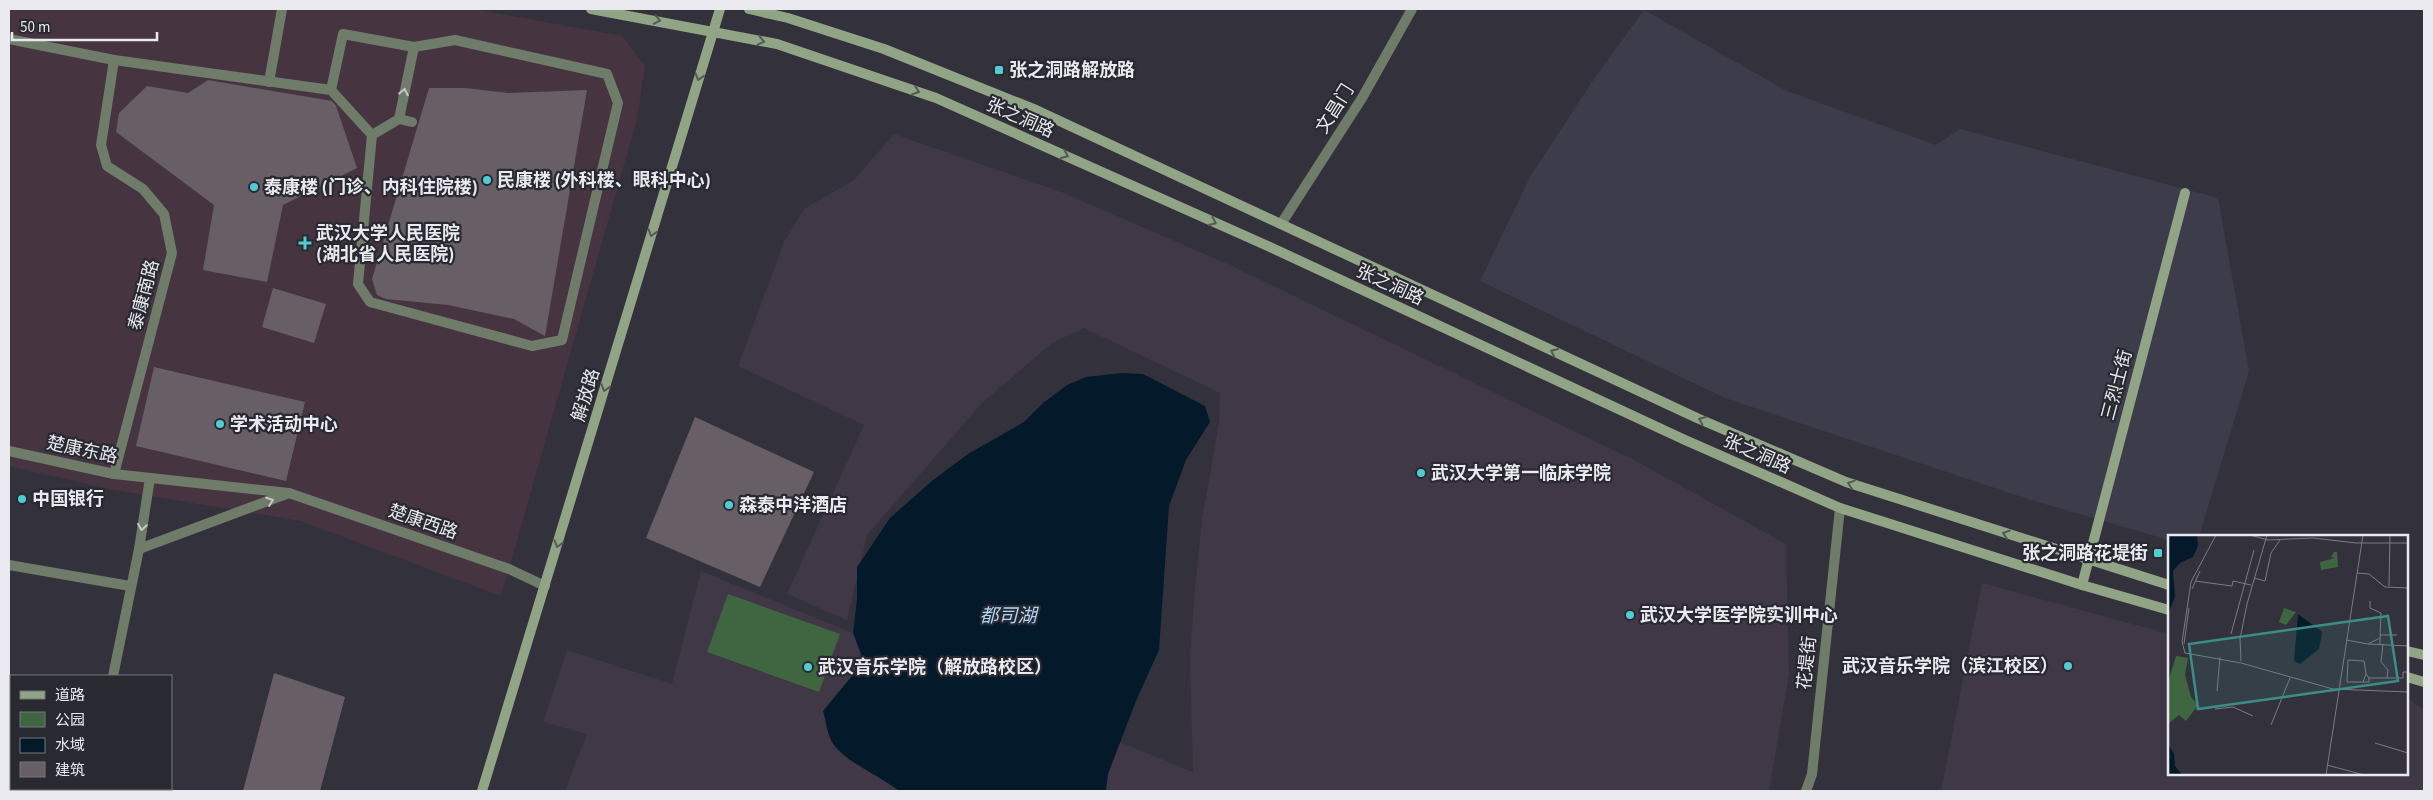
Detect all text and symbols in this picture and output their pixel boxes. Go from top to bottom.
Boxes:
scale bar [12,10,158,42]
one-way arrow [652,14,661,24]
text: 50 m [20,17,50,38]
one-way arrow [757,35,765,46]
place label: 张之洞路解放路 [1009,58,1135,83]
marker: 张之洞路解放路 [993,64,1005,76]
one-way arrow [695,73,705,81]
street label: 文昌门 [1310,79,1360,139]
one-way arrow [911,85,919,95]
one-way arrow [398,88,409,97]
street label: 张之洞路 [982,92,1058,144]
one-way arrow [1060,149,1069,160]
place label: 民康楼 (外科楼、眼科中心) [497,168,711,193]
marker: 民康楼 (外科楼、眼科中心) [481,174,493,186]
place label: 泰康楼 (门诊、内科住院楼) [264,175,478,200]
marker: 泰康楼 (门诊、内科住院楼) [248,181,260,193]
one-way arrow [1208,215,1217,226]
place label: 武汉大学人民医院 (湖北省人民医院) [316,221,460,267]
one-way arrow [648,228,658,237]
marker: 武汉大学人民医院 (湖北省人民医院) [298,236,312,250]
street label: 泰康南路 [123,257,165,333]
street label: 张之洞路 [1352,258,1428,312]
one-way arrow [1550,347,1559,358]
street label: 三烈士街 [2096,347,2138,423]
street label: 解放路 [566,366,606,424]
one-way arrow [600,384,610,392]
place label: 学术活动中心 [230,412,338,437]
one-way arrow [1698,416,1707,427]
marker: 学术活动中心 [214,418,226,430]
street label: 张之洞路 [1719,428,1795,480]
street label: 楚康东路 [44,430,120,470]
place label: 武汉大学第一临床学院 [1431,461,1611,486]
marker: 武汉大学第一临床学院 [1415,467,1427,479]
one-way arrow [1847,480,1856,490]
place label: 中国银行 [32,487,104,512]
marker: 中国银行 [16,493,28,505]
place label: 森泰中洋酒店 [739,493,847,518]
one-way arrow [265,496,274,507]
street label: 楚康西路 [385,498,461,546]
marker: 森泰中洋酒店 [723,499,735,511]
one-way arrow [138,522,148,531]
one-way arrow [2002,530,2010,540]
inset map [2168,535,2408,775]
one-way arrow [553,539,563,548]
place label: 张之洞路花堤街 [2022,541,2148,566]
marker: 张之洞路花堤街 [2152,547,2164,559]
water label: 都司湖 [979,603,1039,630]
place label: 武汉大学医学院实训中心 [1640,603,1838,628]
marker: 武汉大学医学院实训中心 [1624,609,1636,621]
street label: 花堤街 [1792,635,1822,691]
place label: 武汉音乐学院（滨江校区） [1842,654,2058,679]
place label: 武汉音乐学院（解放路校区） [818,655,1052,680]
marker: 武汉音乐学院（滨江校区） [2062,660,2074,672]
marker: 武汉音乐学院（解放路校区） [802,661,814,673]
legend [10,675,172,790]
text: 道路 [55,685,85,706]
text: 公园 [55,710,85,731]
text: 水域 [55,735,85,756]
text: 建筑 [55,760,85,781]

